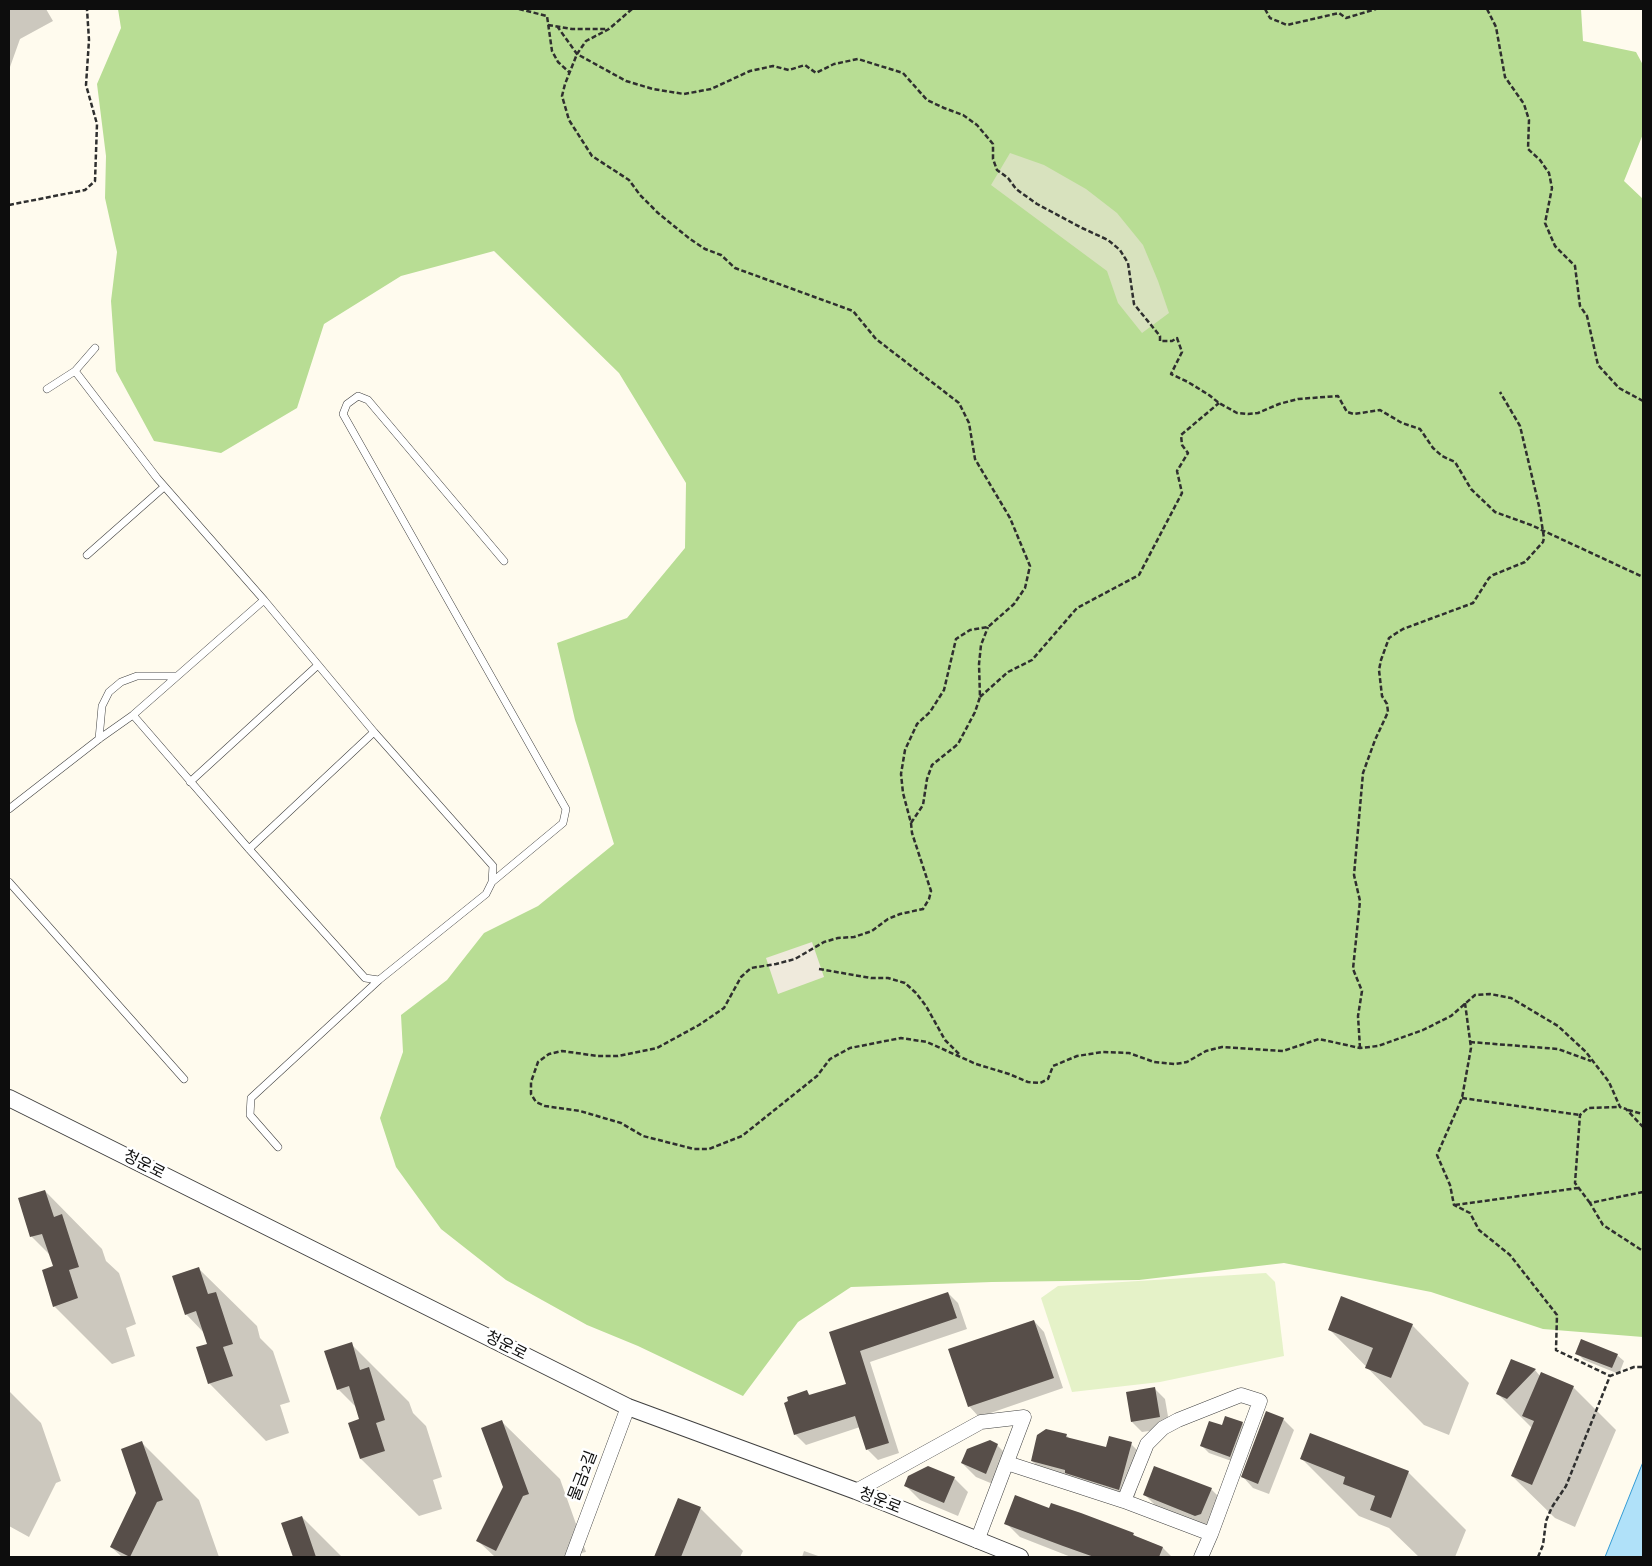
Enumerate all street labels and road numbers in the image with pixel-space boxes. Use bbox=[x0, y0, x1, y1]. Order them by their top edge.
street label: 청운로 bbox=[120, 1146, 168, 1184]
street label: 청운로 bbox=[482, 1327, 530, 1365]
street label: 물금2길 bbox=[565, 1448, 601, 1504]
street label: 청운로 bbox=[856, 1484, 904, 1518]

